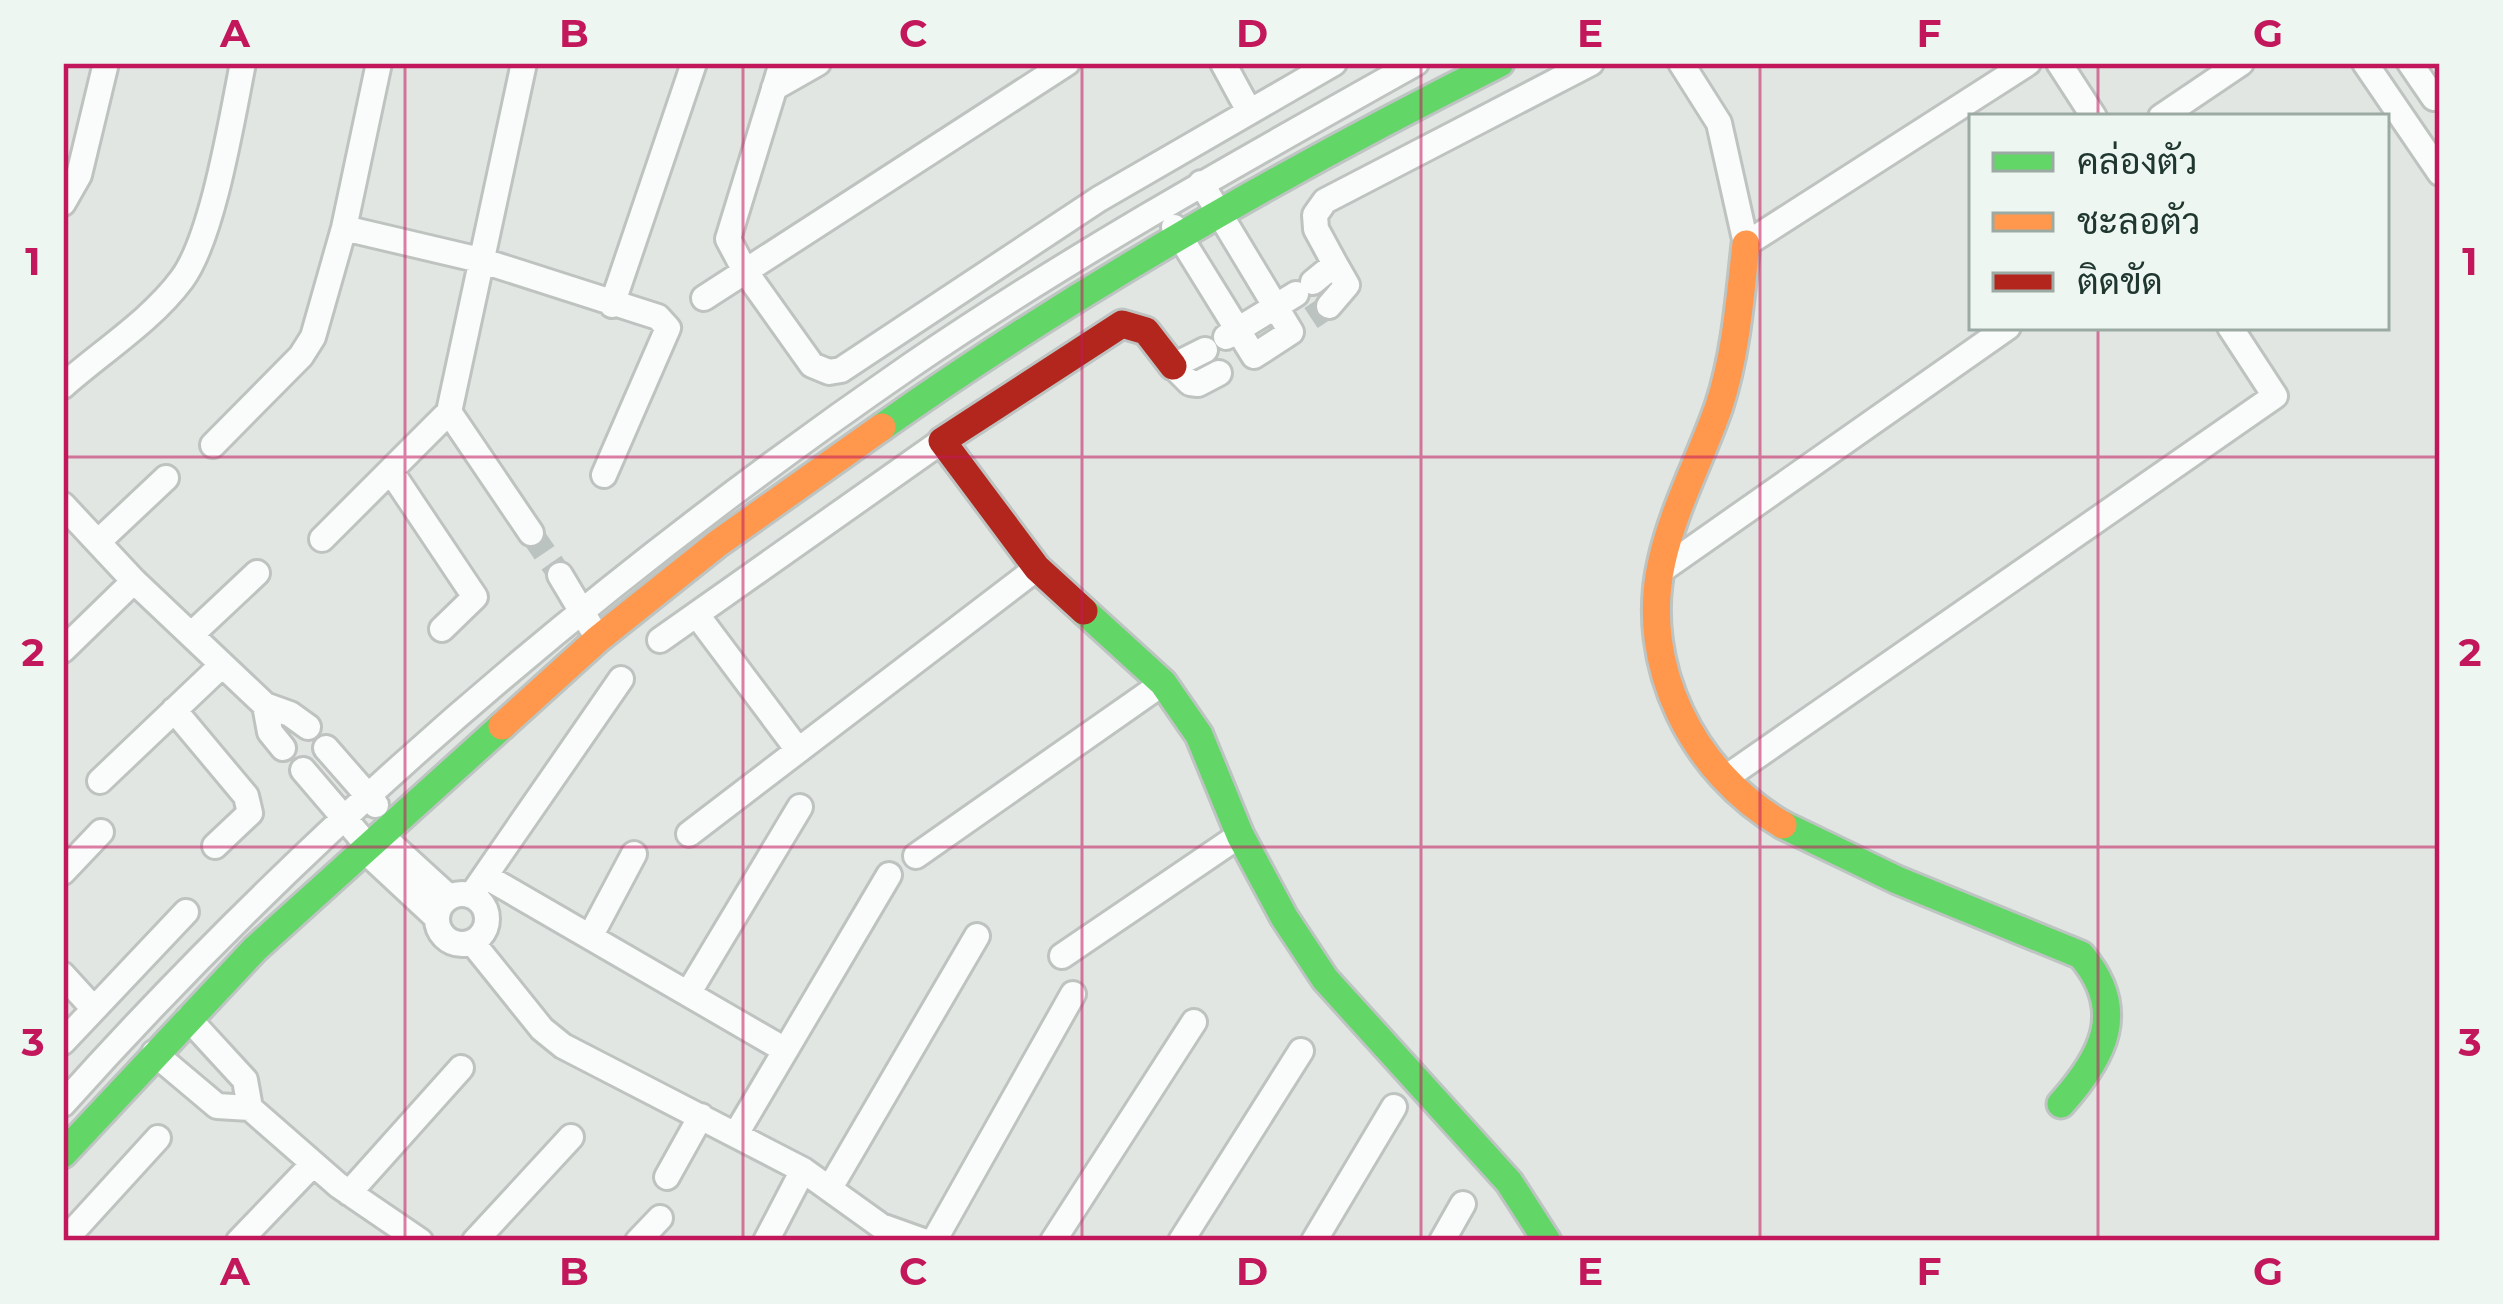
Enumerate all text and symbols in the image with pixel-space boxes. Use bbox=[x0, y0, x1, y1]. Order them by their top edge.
text: A bbox=[219, 9, 251, 57]
text: B bbox=[559, 9, 589, 57]
text: C bbox=[899, 9, 927, 57]
text: D bbox=[1236, 9, 1268, 57]
text: E bbox=[1577, 9, 1603, 57]
text: F bbox=[1917, 9, 1941, 57]
text: G bbox=[2253, 9, 2283, 57]
legend bbox=[1969, 114, 2389, 330]
text: คล่องตัว bbox=[2077, 139, 2197, 183]
text: ชะลอตัว bbox=[2077, 199, 2200, 243]
text: 1 bbox=[25, 237, 41, 285]
text: 1 bbox=[2462, 237, 2478, 285]
text: ติดขัด bbox=[2077, 259, 2163, 303]
text: 2 bbox=[21, 628, 45, 676]
text: 2 bbox=[2458, 628, 2482, 676]
text: 3 bbox=[20, 1018, 45, 1066]
text: 3 bbox=[2457, 1018, 2482, 1066]
text: A bbox=[219, 1247, 251, 1295]
text: B bbox=[559, 1247, 589, 1295]
text: C bbox=[899, 1247, 927, 1295]
text: D bbox=[1236, 1247, 1268, 1295]
text: E bbox=[1577, 1247, 1603, 1295]
text: F bbox=[1917, 1247, 1941, 1295]
text: G bbox=[2253, 1247, 2283, 1295]

